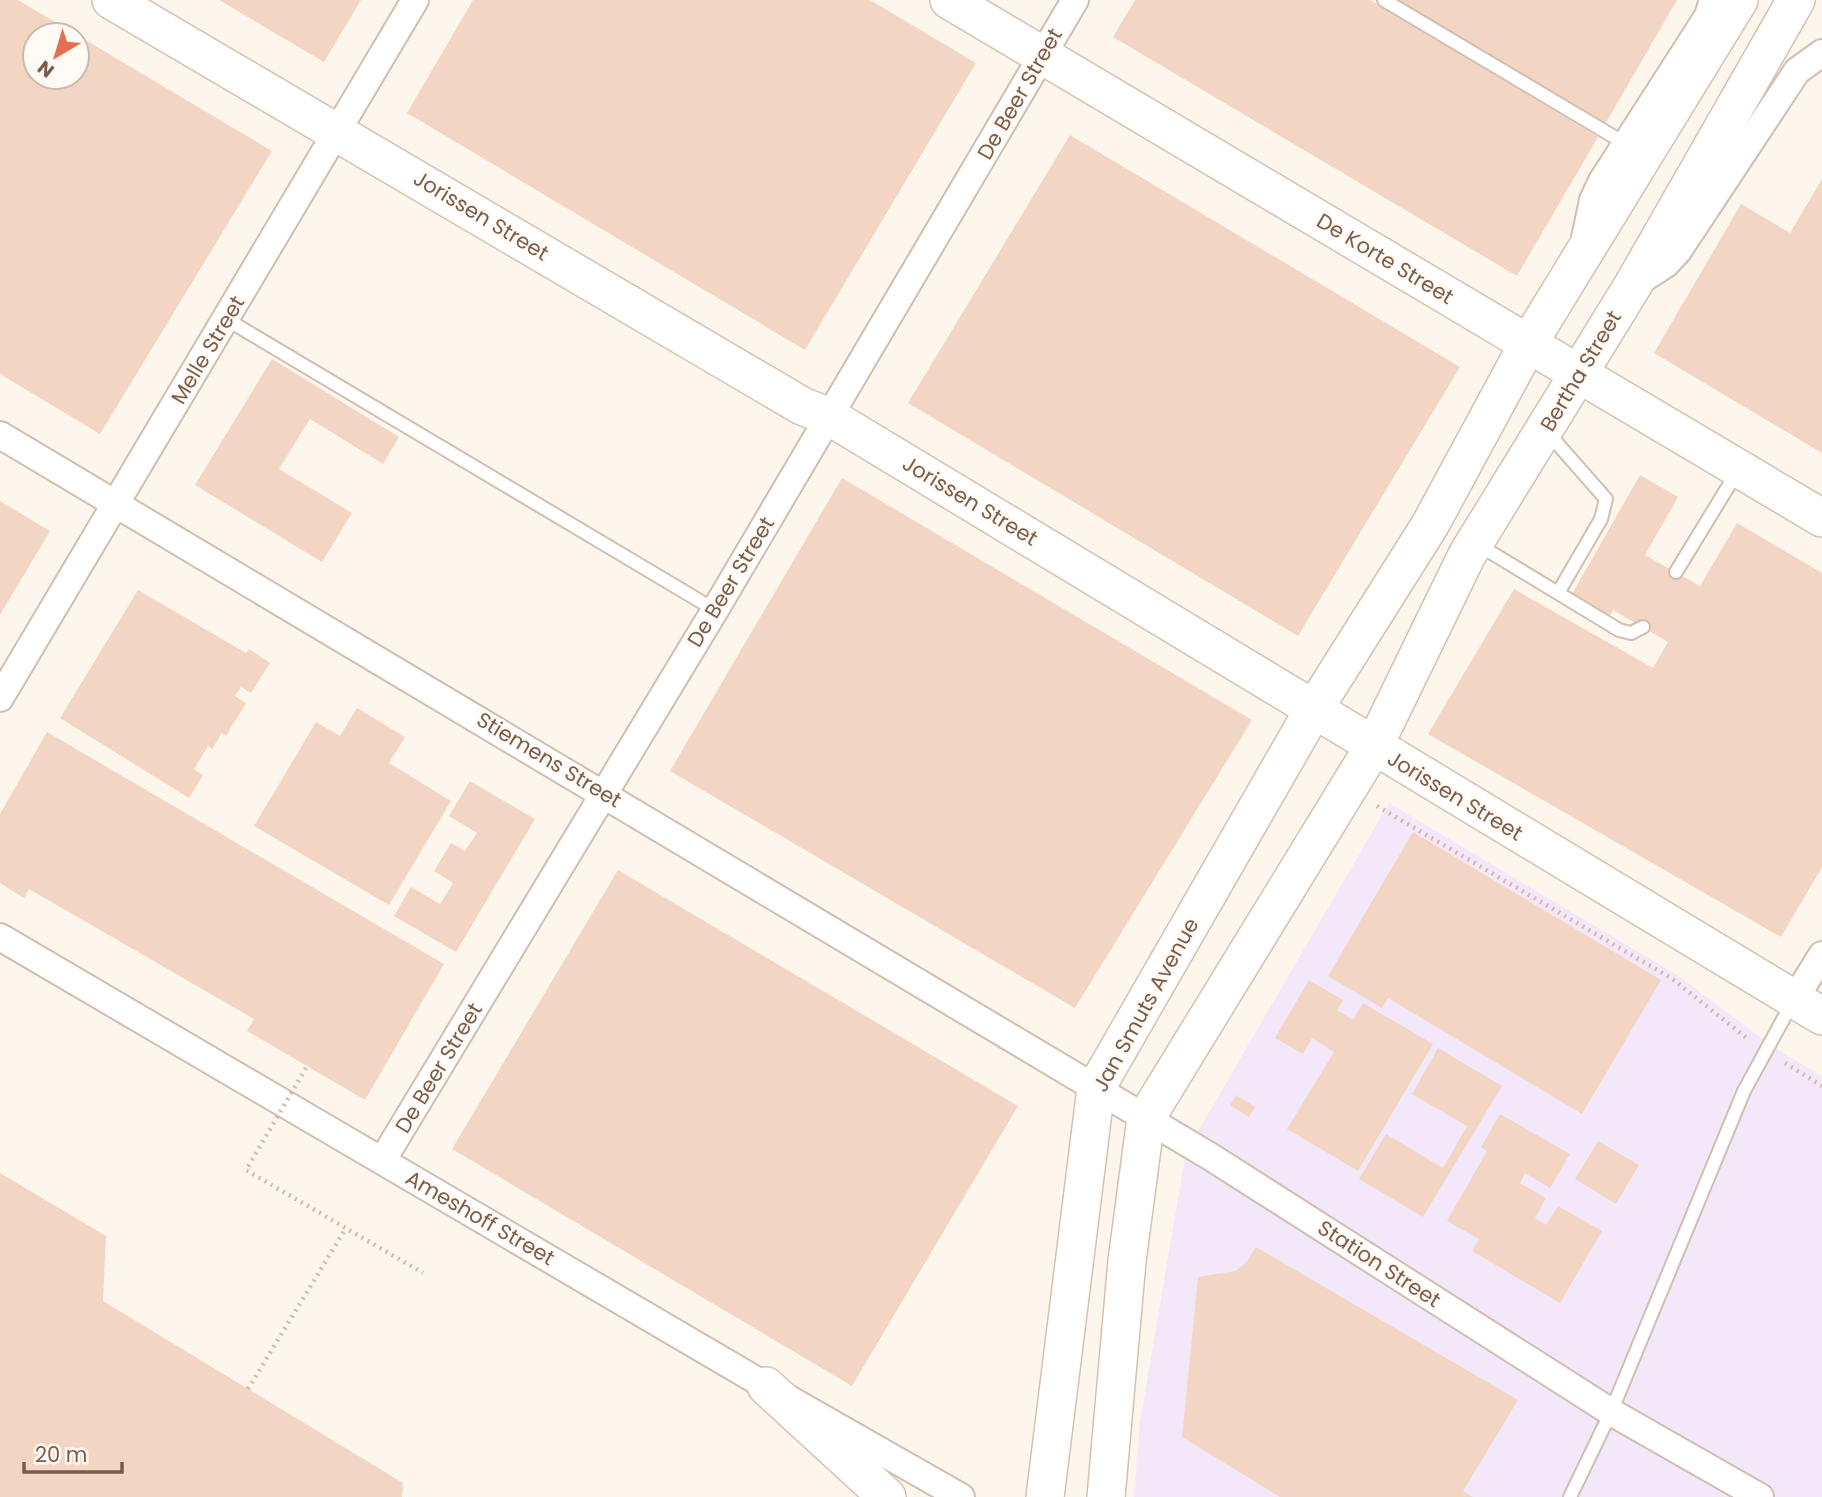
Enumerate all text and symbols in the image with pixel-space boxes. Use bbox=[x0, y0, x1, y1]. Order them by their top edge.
north arrow bbox=[21, 21, 91, 91]
street label: De Beer Street bbox=[970, 23, 1069, 165]
text: N bbox=[32, 54, 60, 84]
street label: Jorissen Street bbox=[408, 164, 554, 267]
street label: De Korte Street bbox=[1311, 206, 1459, 311]
street label: Melle Street bbox=[164, 290, 251, 409]
street label: Bertha Street bbox=[1533, 305, 1628, 437]
street label: Jorissen Street bbox=[897, 449, 1043, 552]
street label: De Beer Street bbox=[680, 511, 781, 652]
street label: Stiemens Street bbox=[471, 705, 627, 814]
street label: Jorissen Street bbox=[1382, 744, 1528, 847]
street label: Jan Smuts Avenue bbox=[1086, 913, 1205, 1097]
street label: De Beer Street bbox=[388, 997, 489, 1138]
street label: Ameshoff Street bbox=[400, 1163, 560, 1272]
street label: Station Street bbox=[1312, 1213, 1446, 1314]
scale bar bbox=[24, 1430, 122, 1474]
text: 20 m bbox=[35, 1440, 88, 1469]

